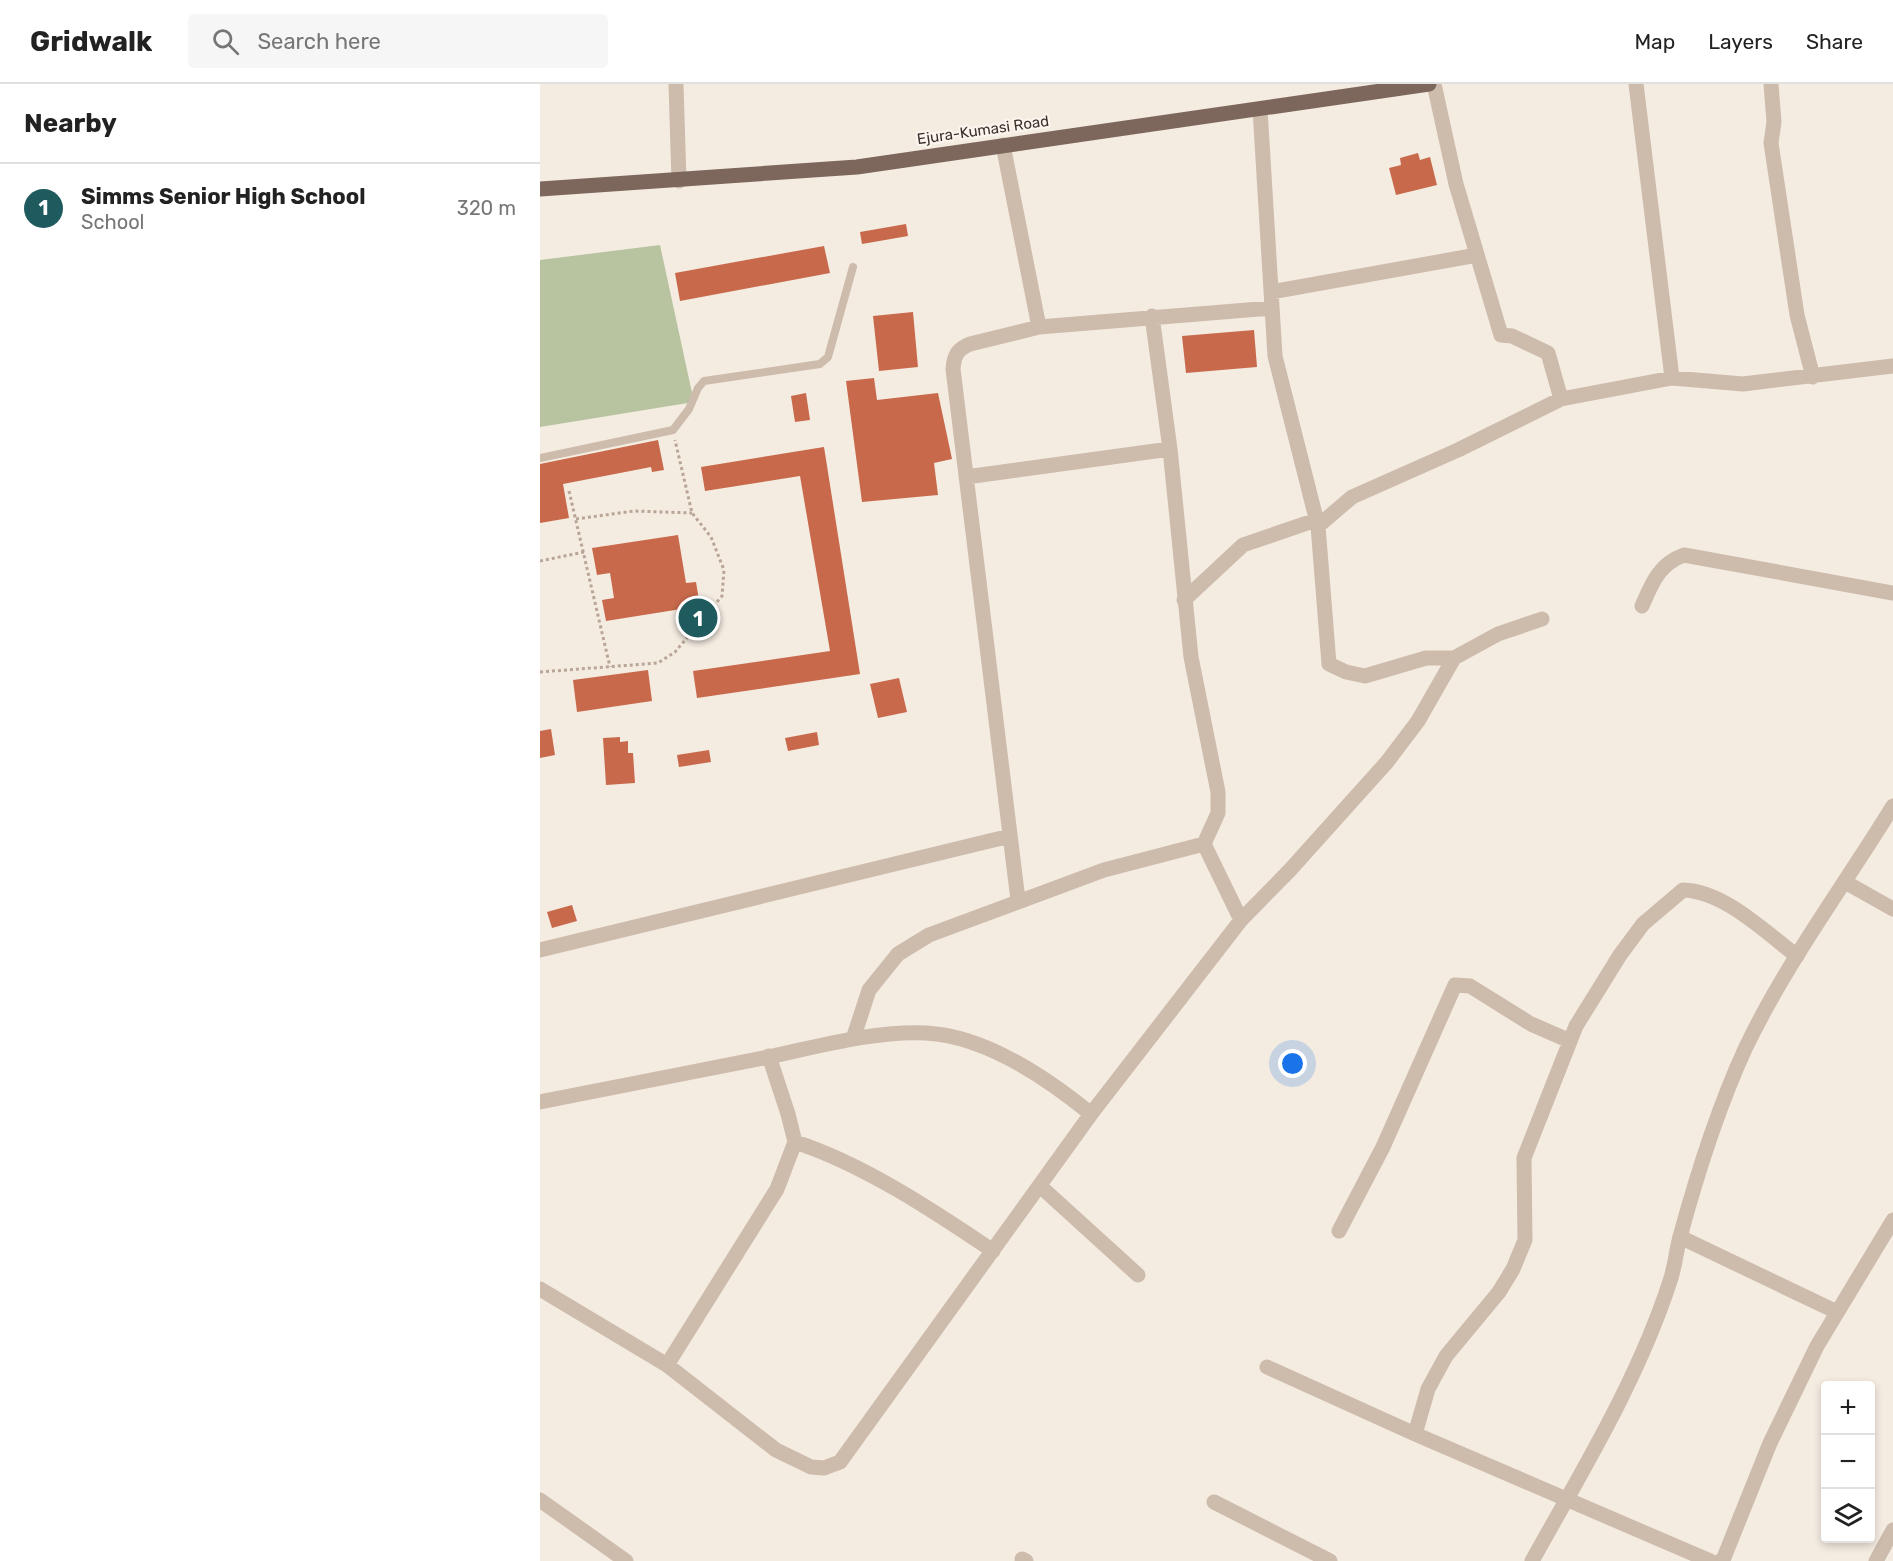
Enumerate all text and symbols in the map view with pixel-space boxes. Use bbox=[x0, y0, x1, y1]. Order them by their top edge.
search box bbox=[188, 14, 608, 68]
text: Gridwalk bbox=[30, 25, 152, 58]
icon: search bbox=[209, 25, 242, 58]
text: Search here bbox=[257, 28, 381, 55]
text: Map bbox=[1634, 29, 1675, 54]
text: Layers bbox=[1708, 29, 1773, 54]
text: Share bbox=[1806, 29, 1863, 54]
text: Nearby bbox=[24, 108, 117, 139]
street label: Ejura-Kumasi Road bbox=[916, 112, 1050, 148]
text: Simms Senior High School bbox=[81, 183, 365, 210]
text: 1 bbox=[39, 196, 48, 220]
text: 320 m bbox=[457, 196, 516, 220]
text: School bbox=[81, 210, 144, 234]
pin: 1 bbox=[678, 596, 718, 640]
your location bbox=[1278, 1049, 1307, 1078]
map controls bbox=[1821, 1381, 1875, 1543]
button: + bbox=[1821, 1381, 1875, 1435]
button: − bbox=[1821, 1435, 1875, 1489]
button: layers bbox=[1821, 1489, 1875, 1543]

